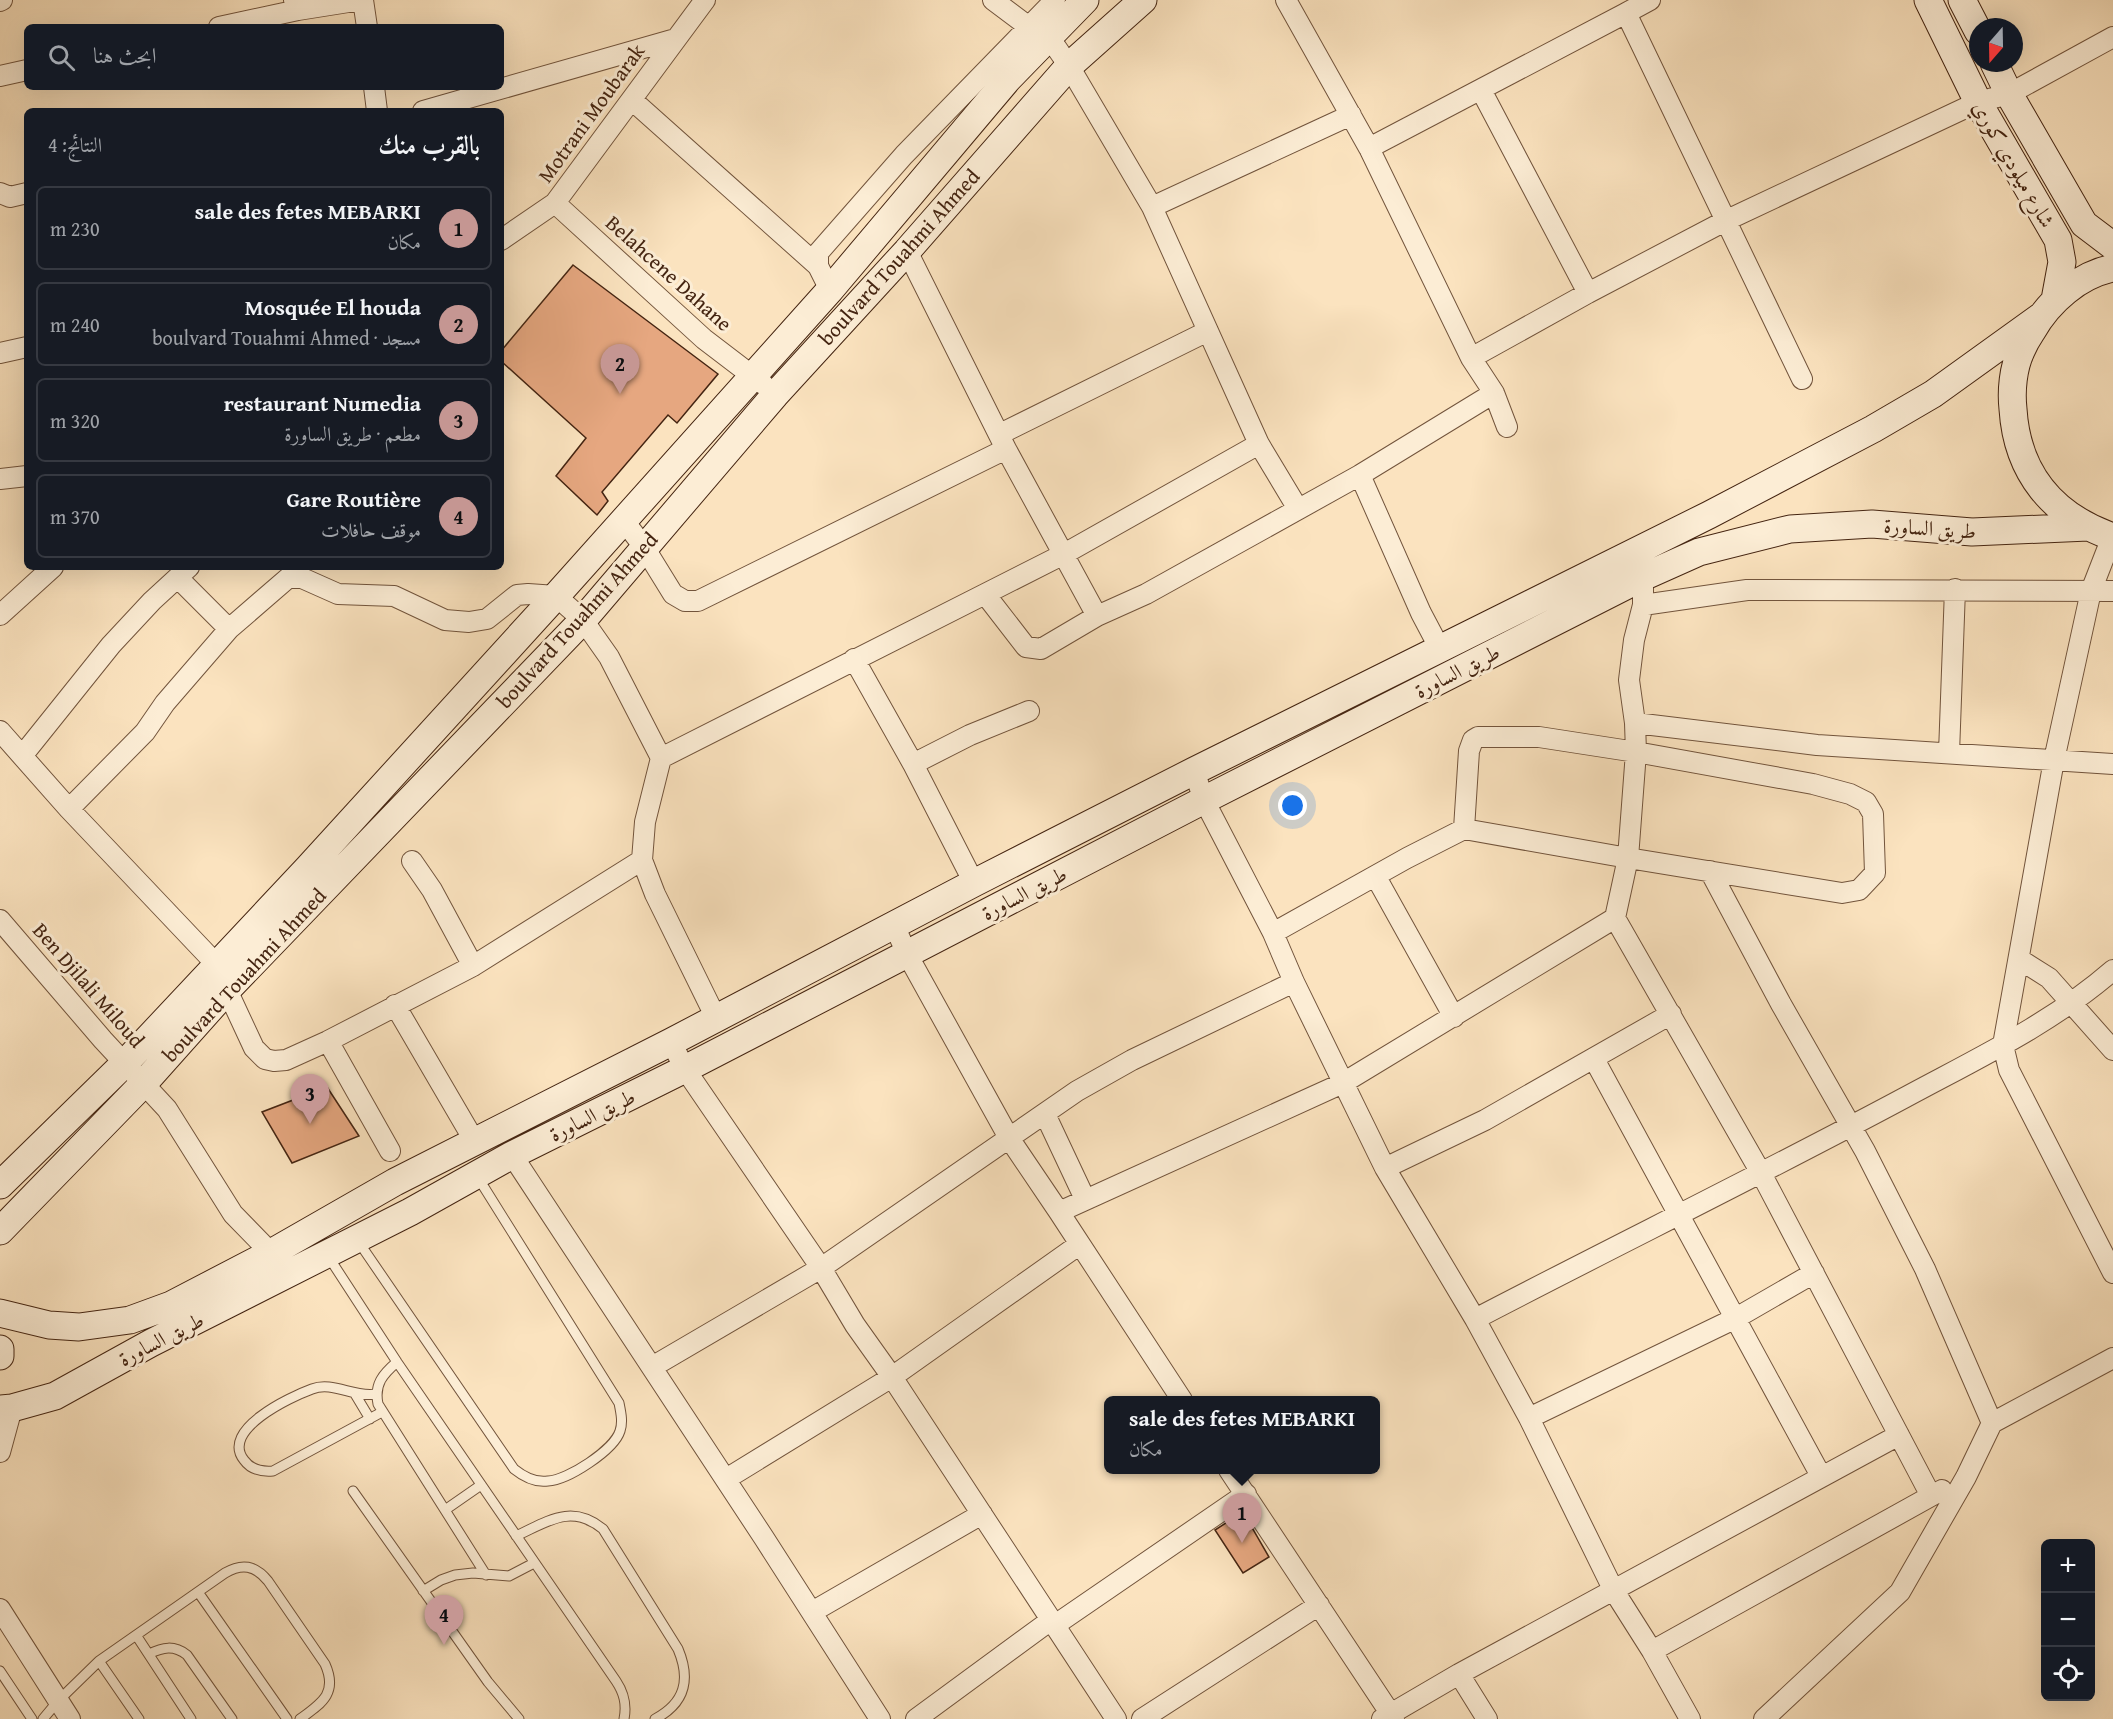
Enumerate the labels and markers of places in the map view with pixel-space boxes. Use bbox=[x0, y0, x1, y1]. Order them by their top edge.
pin: 2 bbox=[600, 344, 640, 394]
pin: 3 bbox=[290, 1074, 330, 1124]
pin: 1 bbox=[1222, 1494, 1262, 1543]
pin: 4 bbox=[424, 1596, 464, 1645]

